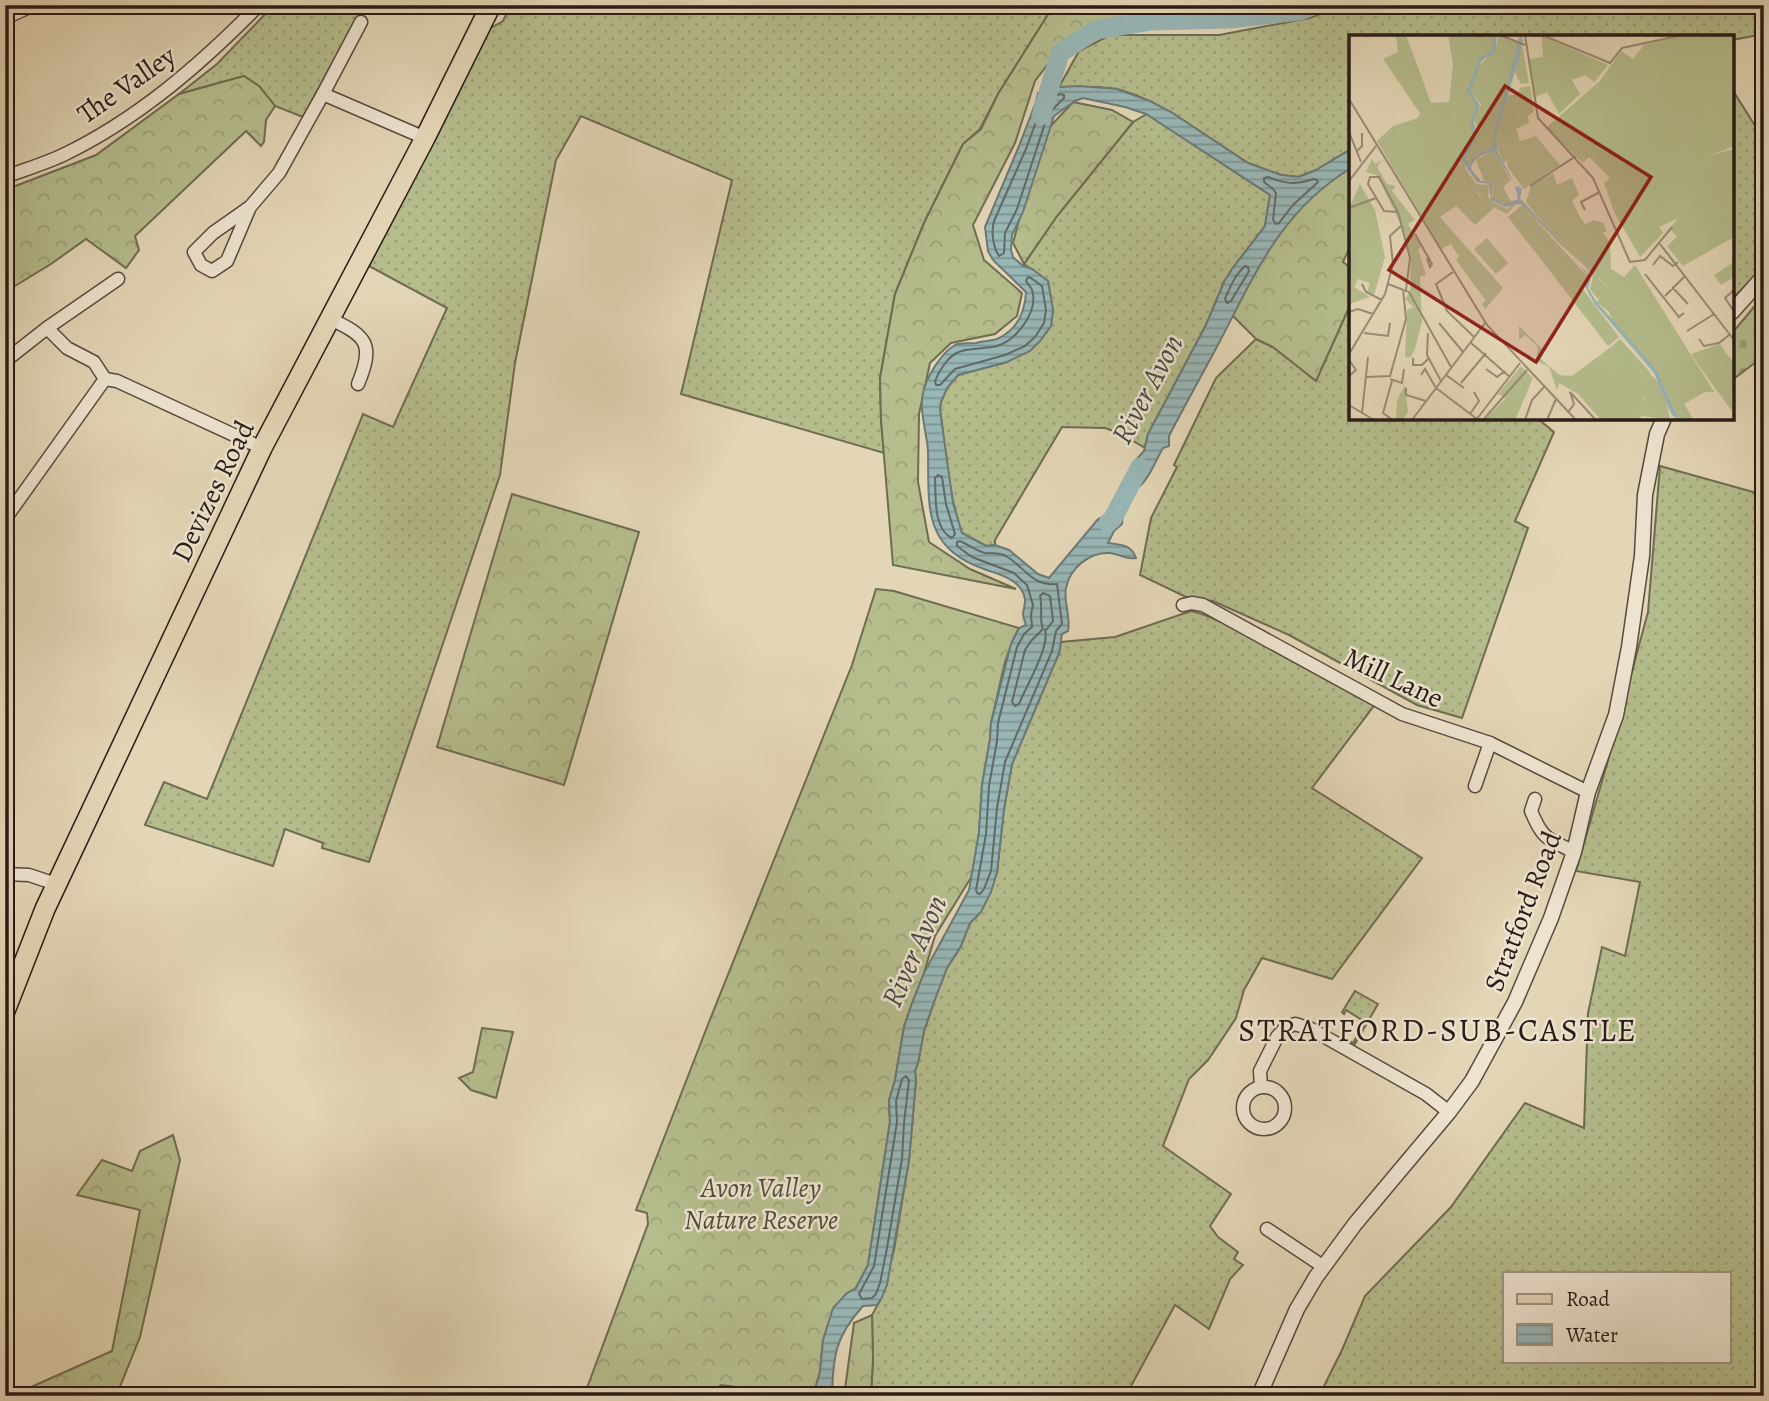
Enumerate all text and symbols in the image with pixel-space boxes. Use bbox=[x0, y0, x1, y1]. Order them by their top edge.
inset map bbox=[1349, 35, 1734, 420]
street label: The Valley bbox=[70, 37, 184, 133]
water label: River Avon bbox=[1101, 327, 1193, 451]
street label: Devizes Road bbox=[162, 413, 264, 569]
street label: Mill Lane bbox=[1338, 638, 1449, 717]
street label: Stratford Road bbox=[1475, 825, 1571, 997]
water label: River Avon bbox=[872, 889, 956, 1013]
district label: STRATFORD-SUB-CASTLE bbox=[1238, 1008, 1638, 1052]
park label: Avon Valley Nature Reserve bbox=[684, 1169, 838, 1239]
legend bbox=[1503, 1272, 1730, 1362]
text: Road bbox=[1566, 1285, 1610, 1313]
text: Water bbox=[1565, 1321, 1618, 1349]

